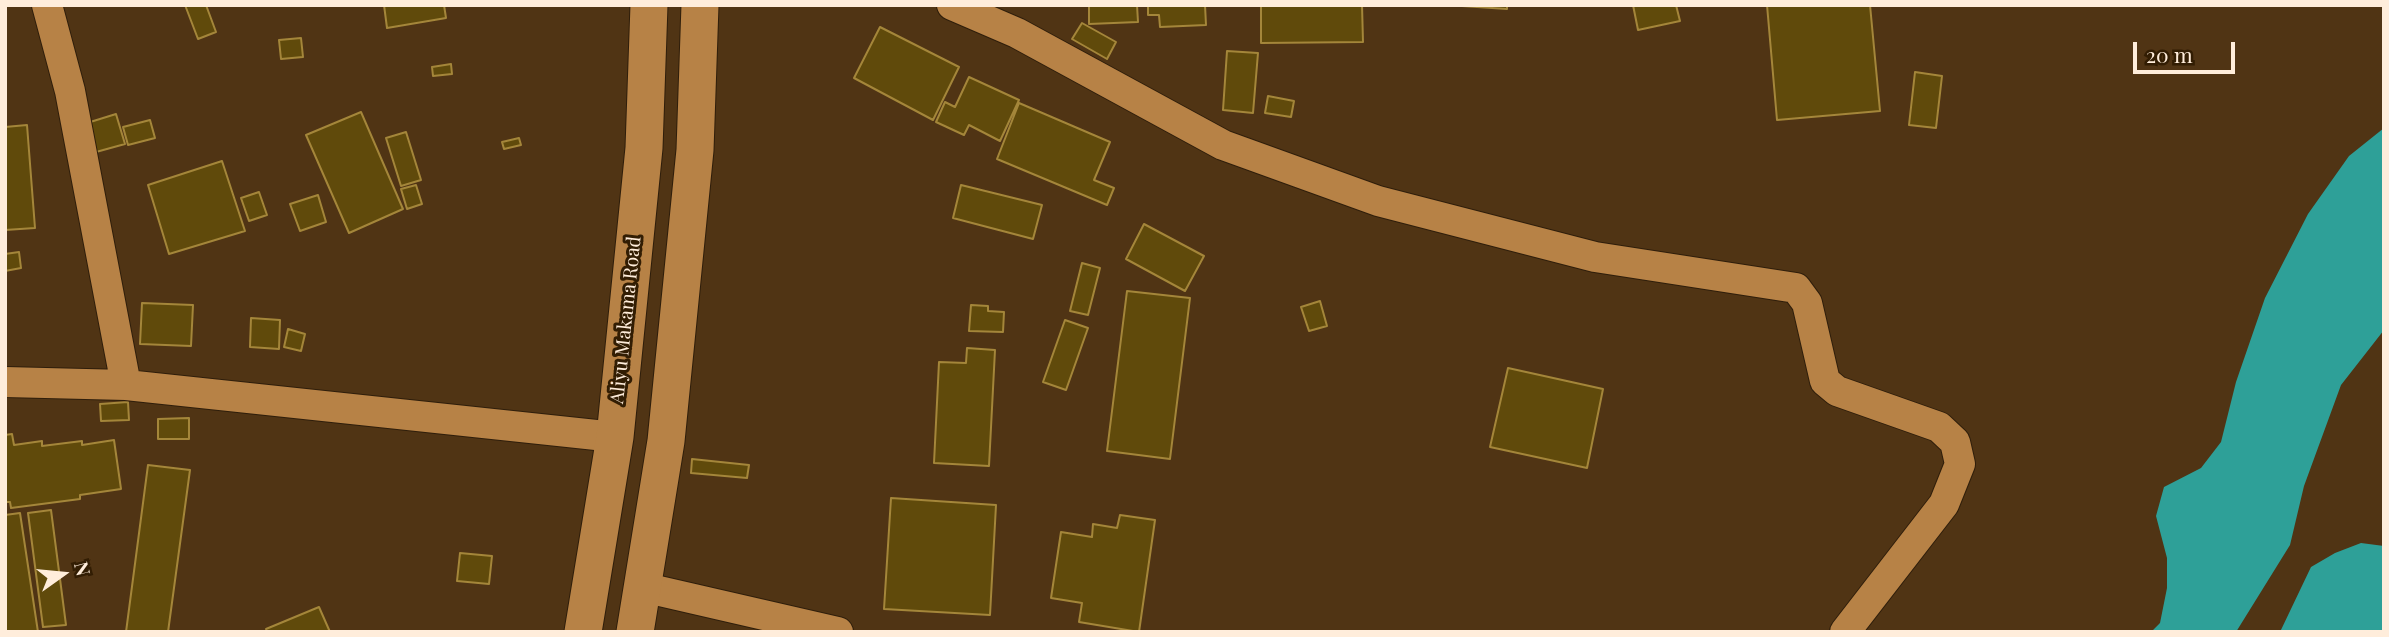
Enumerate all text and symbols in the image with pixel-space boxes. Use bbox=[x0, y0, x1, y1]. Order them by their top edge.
scale bar bbox=[2137, 28, 2238, 72]
text: 20 m bbox=[2146, 40, 2193, 68]
street label: Aliyu Makama Road bbox=[606, 235, 646, 405]
north arrow bbox=[28, 539, 98, 609]
text: N bbox=[69, 559, 98, 579]

